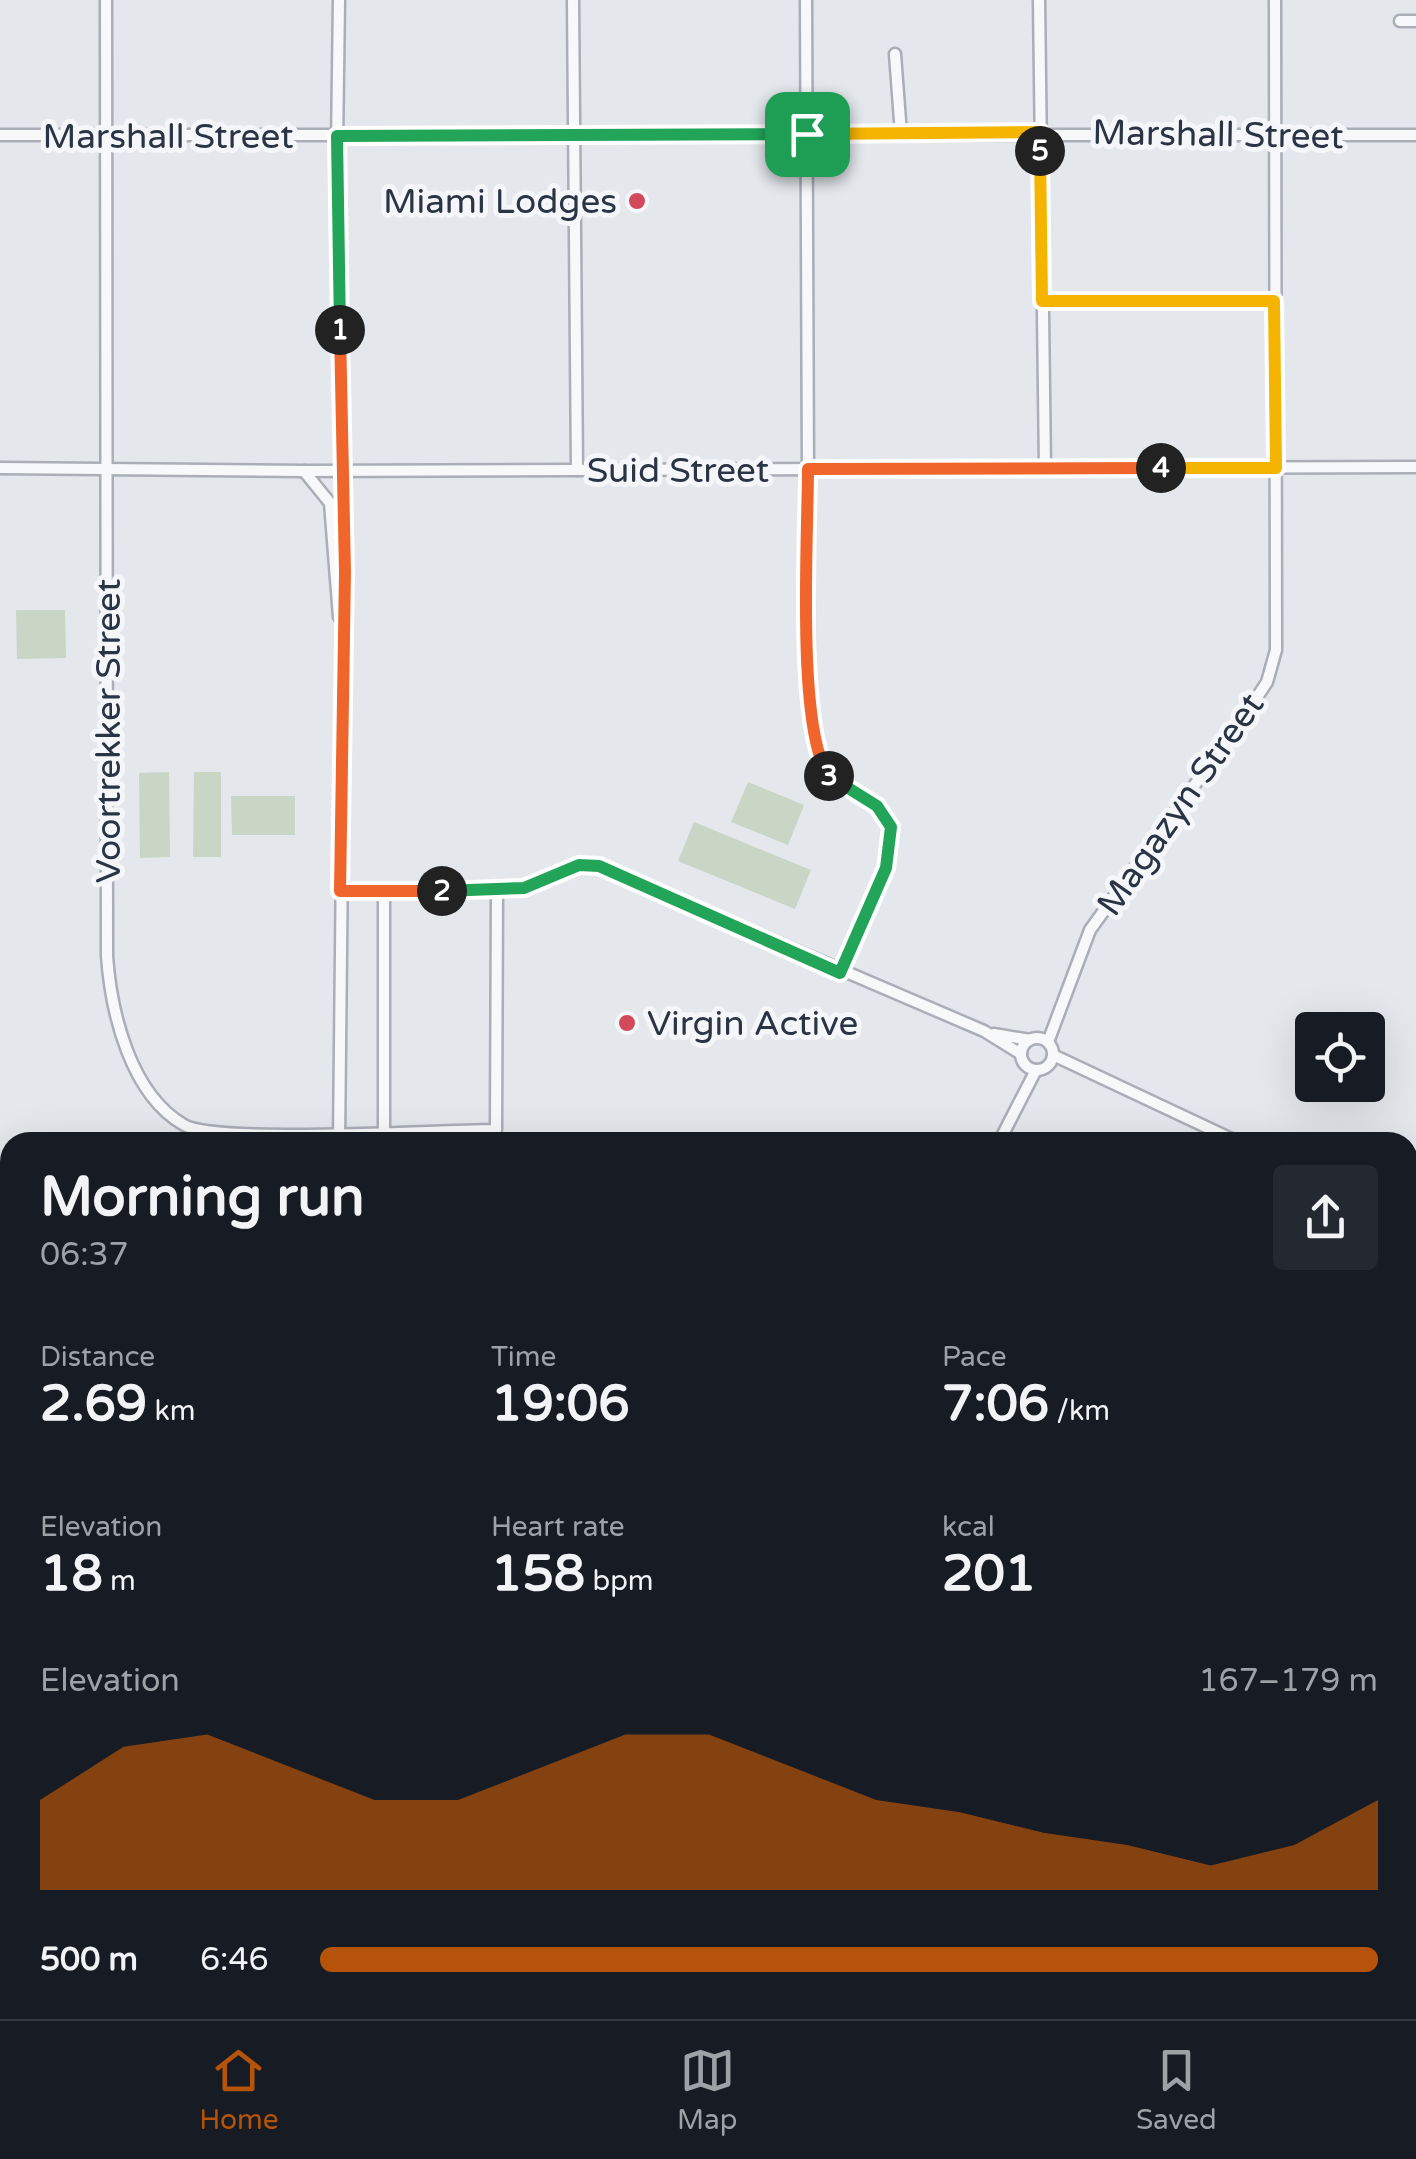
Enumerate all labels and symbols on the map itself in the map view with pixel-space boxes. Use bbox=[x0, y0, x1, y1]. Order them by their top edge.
pin bbox=[765, 92, 850, 177]
street label: Marshall Street bbox=[1092, 112, 1344, 158]
street label: Marshall Street bbox=[42, 116, 294, 158]
pin: 5 bbox=[1015, 126, 1065, 176]
place label: Miami Lodges bbox=[383, 181, 617, 223]
marker: Miami Lodges bbox=[626, 190, 648, 212]
pin: 1 bbox=[315, 305, 365, 355]
pin: 4 bbox=[1136, 443, 1186, 493]
street label: Suid Street bbox=[587, 450, 769, 492]
street label: Voortrekker Street bbox=[88, 579, 130, 883]
street label: Magazyn Street bbox=[1089, 685, 1273, 924]
pin: 3 bbox=[804, 751, 854, 801]
pin: 2 bbox=[417, 866, 467, 916]
place label: Virgin Active bbox=[647, 1003, 858, 1045]
marker: Virgin Active bbox=[616, 1012, 638, 1034]

